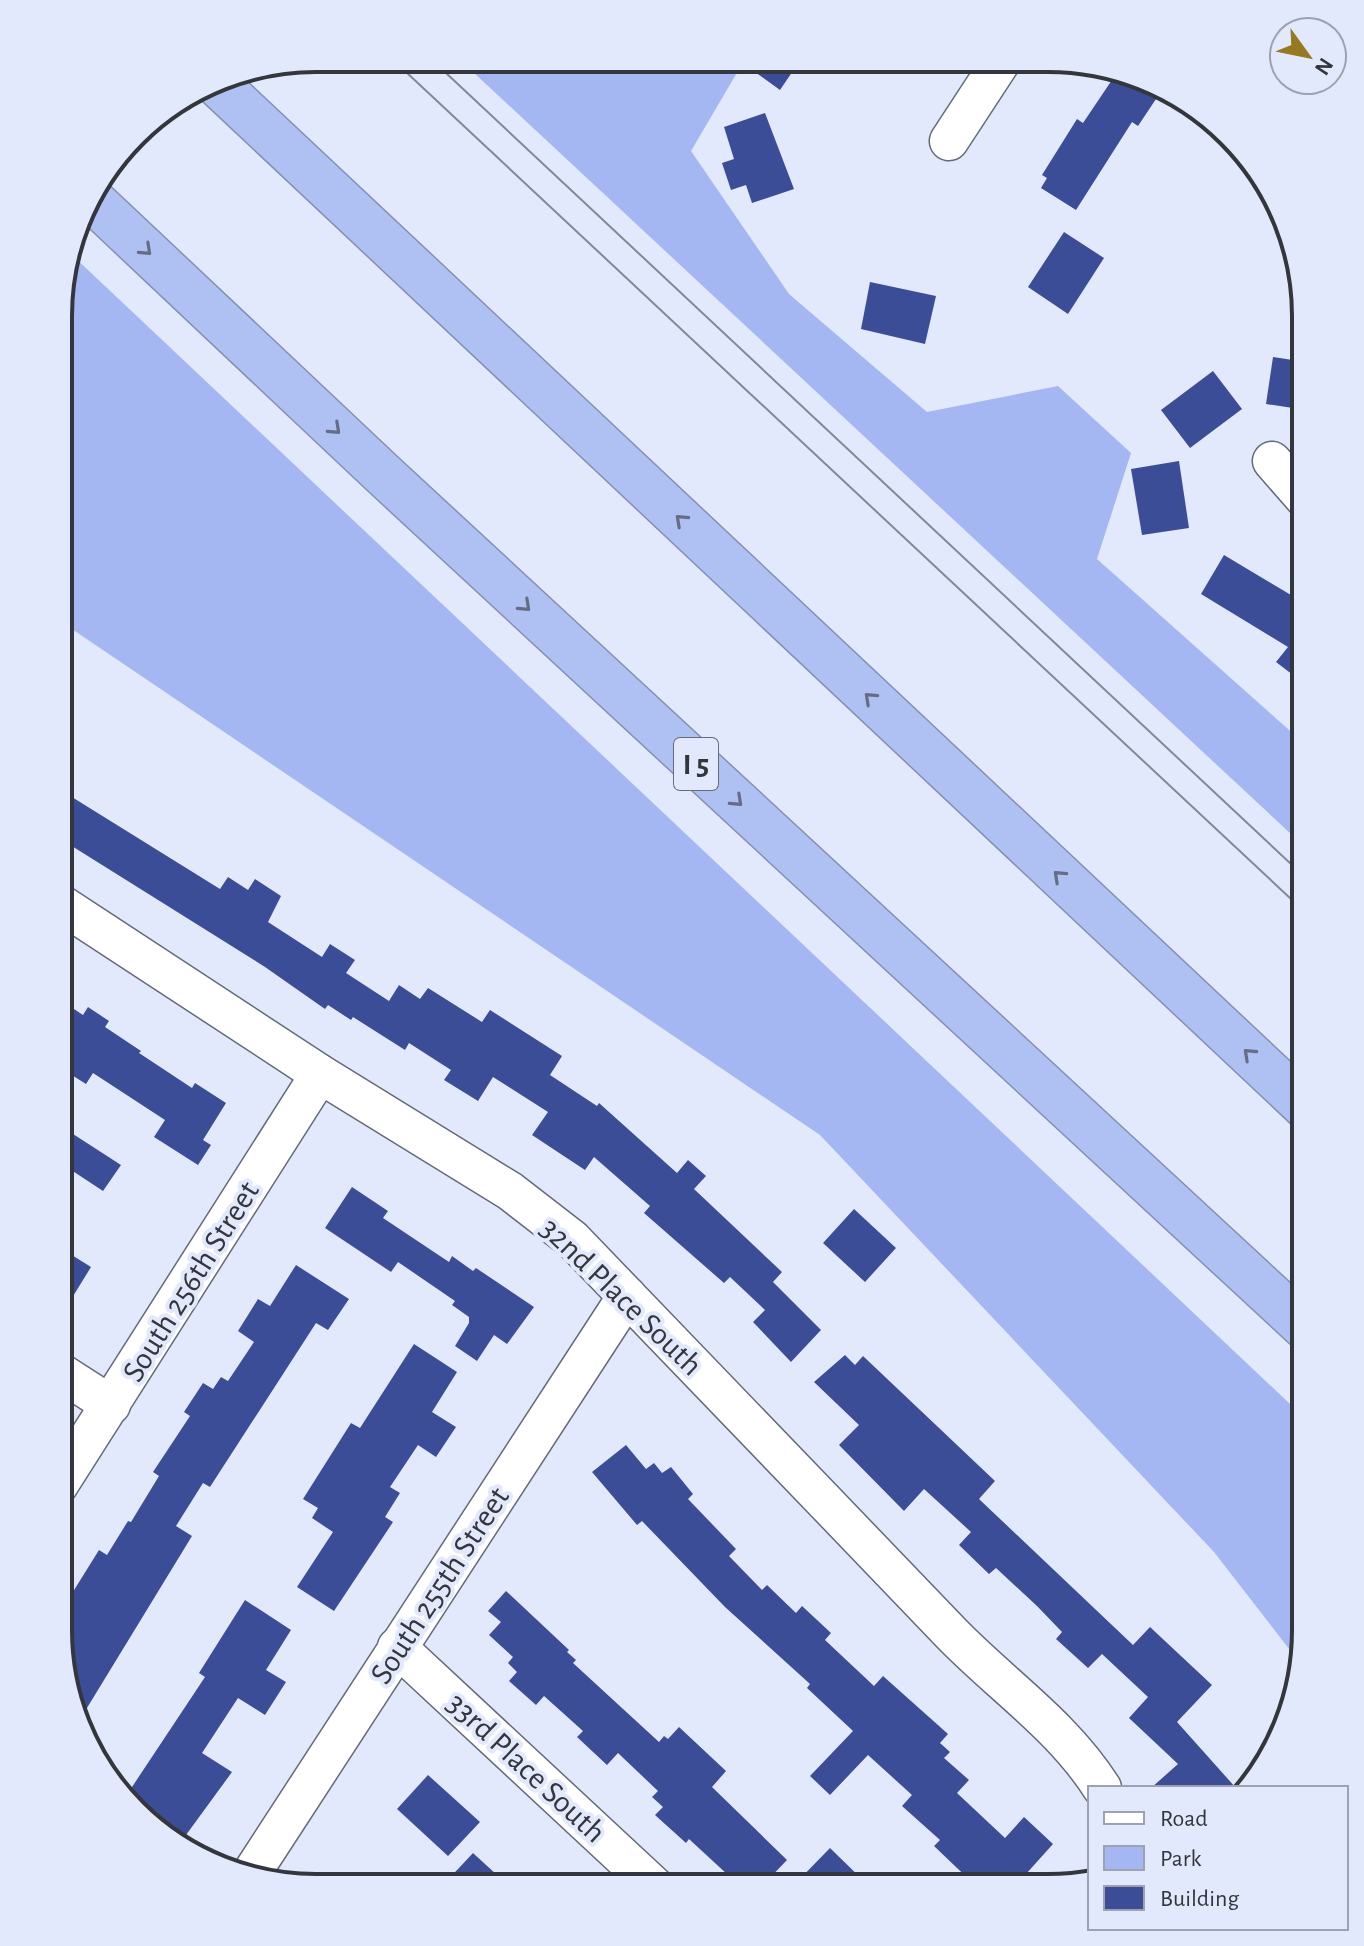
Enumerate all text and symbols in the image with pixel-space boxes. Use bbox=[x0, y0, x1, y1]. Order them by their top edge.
north arrow bbox=[1268, 16, 1348, 96]
text: N bbox=[1311, 54, 1337, 79]
one-way arrow bbox=[137, 241, 151, 256]
one-way arrow bbox=[326, 419, 340, 434]
one-way arrow bbox=[675, 515, 690, 529]
one-way arrow bbox=[516, 596, 531, 610]
one-way arrow bbox=[865, 692, 879, 707]
road number: I 5 bbox=[674, 738, 718, 790]
one-way arrow bbox=[727, 792, 742, 806]
one-way arrow bbox=[1054, 871, 1069, 885]
one-way arrow bbox=[1244, 1049, 1258, 1063]
street label: South 256th Street bbox=[117, 1176, 265, 1387]
street label: 32nd Place South bbox=[534, 1212, 708, 1382]
street label: South 255th Street bbox=[364, 1481, 515, 1690]
street label: 33rd Place South bbox=[441, 1687, 612, 1849]
legend bbox=[1088, 1786, 1348, 1930]
text: Road bbox=[1160, 1807, 1208, 1831]
text: Park bbox=[1160, 1847, 1201, 1871]
text: Building bbox=[1160, 1887, 1239, 1911]

